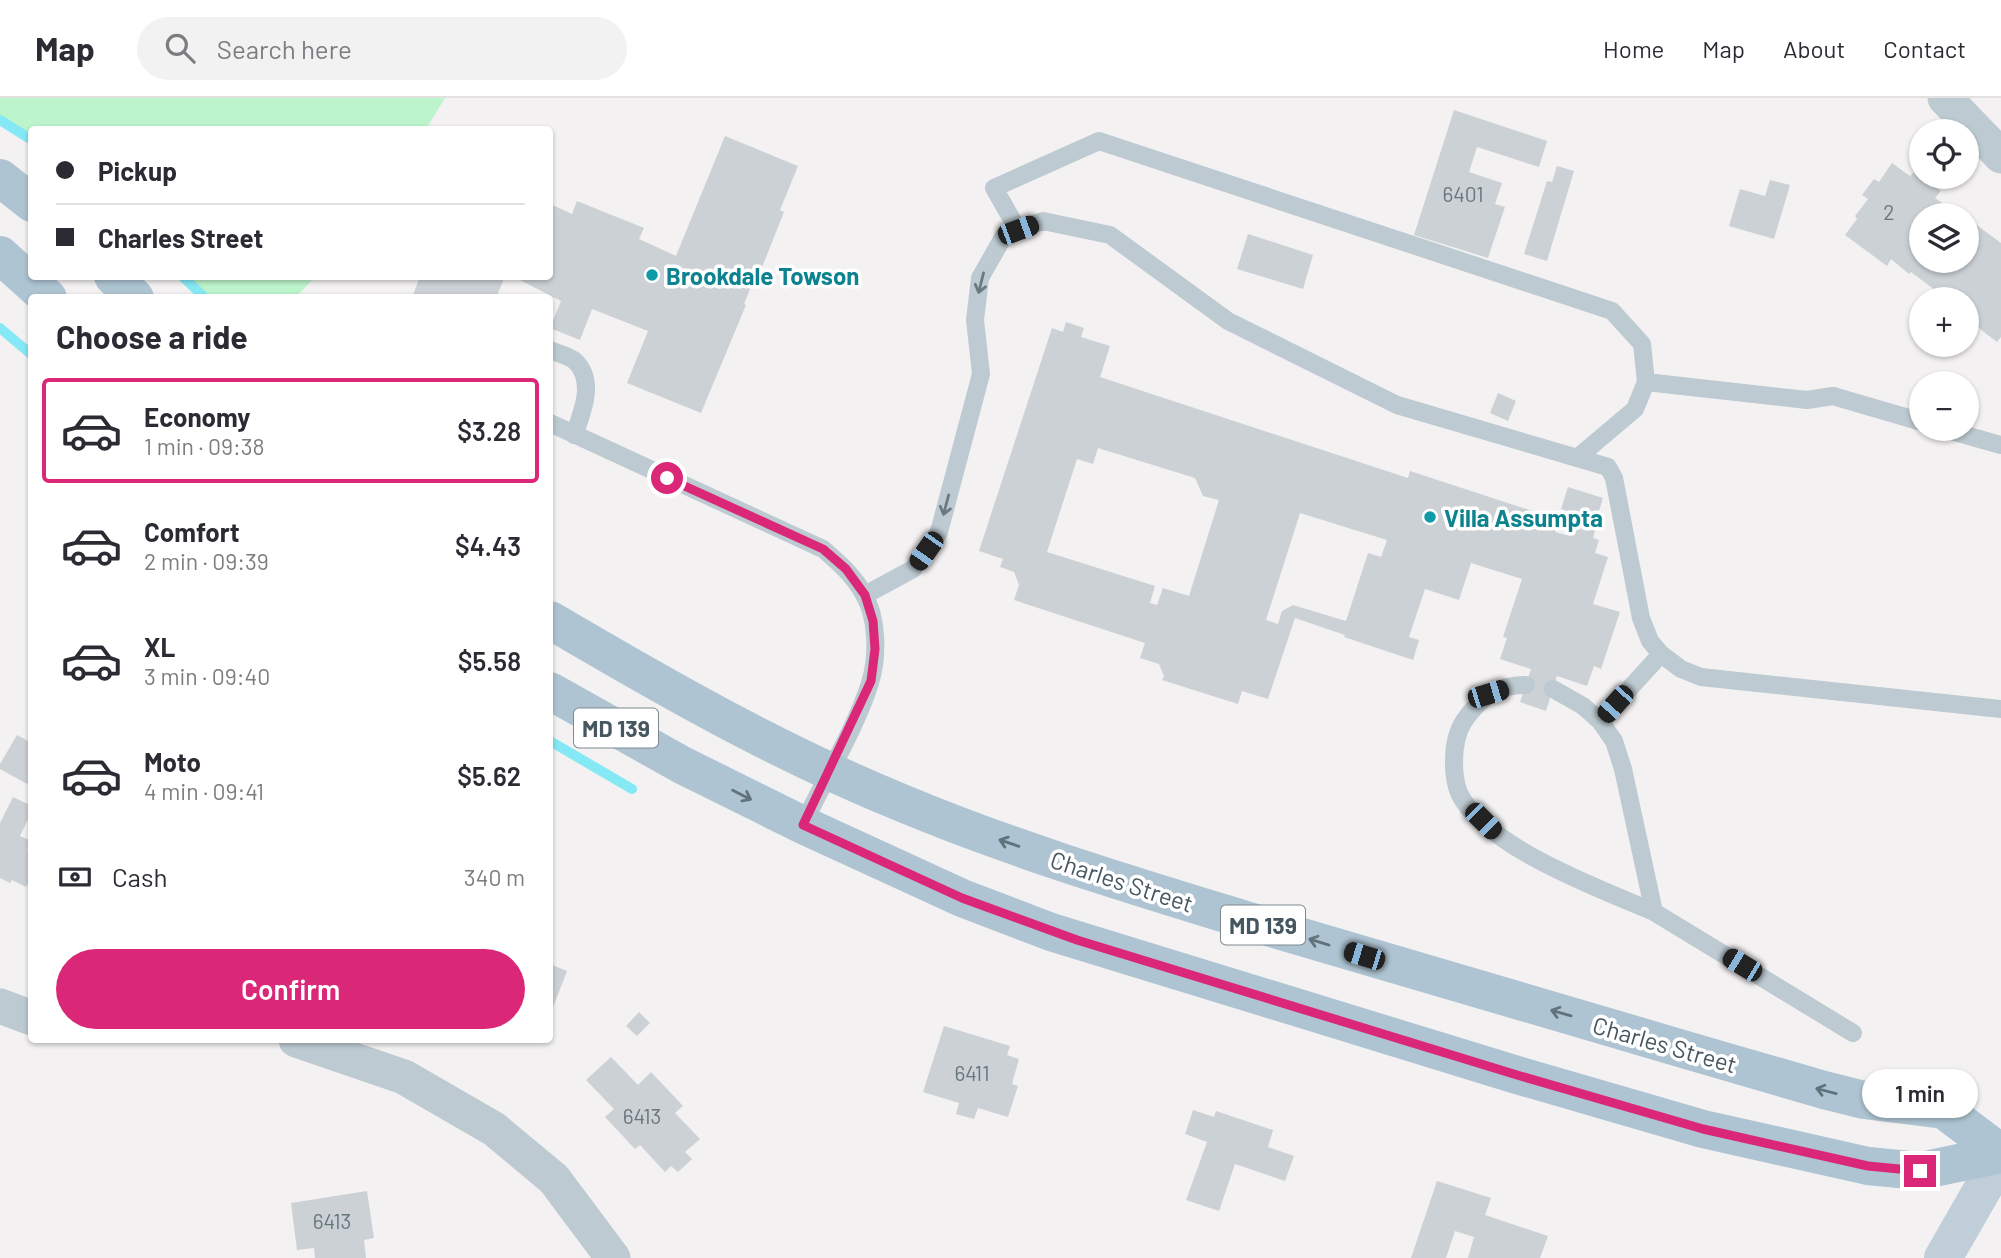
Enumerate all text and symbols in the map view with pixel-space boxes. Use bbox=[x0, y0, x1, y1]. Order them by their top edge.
search box bbox=[137, 17, 627, 80]
text: Map bbox=[35, 28, 95, 68]
icon: search bbox=[161, 29, 199, 67]
text: Search here bbox=[217, 33, 352, 64]
text: Home bbox=[1603, 34, 1664, 63]
text: Map bbox=[1702, 34, 1745, 63]
text: About bbox=[1783, 34, 1845, 63]
text: Contact bbox=[1883, 34, 1966, 63]
map controls bbox=[1909, 119, 1979, 441]
button: locate bbox=[1909, 119, 1979, 189]
text: Pickup bbox=[98, 155, 177, 186]
house number: 6401 bbox=[1442, 181, 1484, 206]
house number: 2 bbox=[1883, 199, 1895, 224]
button: layers bbox=[1909, 203, 1979, 273]
car bbox=[995, 213, 1042, 247]
text: Charles Street bbox=[98, 222, 263, 253]
place label: Brookdale Towson bbox=[666, 261, 859, 290]
marker: Brookdale Towson bbox=[644, 267, 660, 283]
one-way arrow bbox=[974, 271, 987, 293]
button: + bbox=[1909, 287, 1979, 357]
text: Choose a ride bbox=[56, 317, 248, 355]
button: − bbox=[1909, 371, 1979, 441]
icon: car bbox=[60, 399, 123, 462]
text: Economy bbox=[144, 401, 250, 432]
text: $3.28 bbox=[457, 415, 521, 446]
text: 1 min · 09:38 bbox=[144, 432, 265, 460]
route start bbox=[651, 462, 683, 494]
one-way arrow bbox=[939, 494, 952, 516]
place label: Villa Assumpta bbox=[1444, 503, 1603, 532]
marker: Villa Assumpta bbox=[1422, 509, 1438, 525]
icon: car bbox=[60, 514, 123, 577]
text: Comfort bbox=[144, 516, 240, 547]
car bbox=[906, 528, 947, 574]
text: $4.43 bbox=[455, 530, 521, 561]
text: 2 min · 09:39 bbox=[144, 547, 269, 575]
icon: car bbox=[60, 629, 123, 692]
text: XL bbox=[144, 631, 175, 662]
text: $5.58 bbox=[458, 645, 521, 676]
text: 3 min · 09:40 bbox=[144, 662, 270, 690]
car bbox=[1465, 678, 1512, 710]
car bbox=[1594, 681, 1637, 727]
road number: MD 139 bbox=[574, 708, 658, 748]
icon: car bbox=[60, 744, 123, 807]
text: Moto bbox=[144, 746, 201, 777]
text: $5.62 bbox=[457, 760, 521, 791]
text: 4 min · 09:41 bbox=[144, 777, 264, 805]
one-way arrow bbox=[731, 788, 752, 802]
car bbox=[1461, 799, 1506, 843]
one-way arrow bbox=[998, 836, 1020, 848]
street label: Charles Street bbox=[1047, 844, 1197, 918]
icon: cash bbox=[56, 858, 94, 896]
text: Cash bbox=[112, 861, 167, 892]
text: 340 m bbox=[464, 863, 525, 891]
road number: MD 139 bbox=[1221, 905, 1305, 944]
one-way arrow bbox=[1308, 935, 1330, 948]
car bbox=[1341, 940, 1388, 972]
car bbox=[1719, 945, 1766, 985]
button: Confirm bbox=[56, 949, 525, 1029]
one-way arrow bbox=[1550, 1006, 1572, 1019]
street label: Charles Street bbox=[1590, 1010, 1740, 1078]
house number: 6411 bbox=[954, 1060, 990, 1085]
callout: 1 min bbox=[1862, 1070, 1978, 1118]
text: 1 min bbox=[1895, 1079, 1945, 1107]
one-way arrow bbox=[1815, 1084, 1838, 1097]
house number: 6413 bbox=[623, 1103, 661, 1128]
route end bbox=[1904, 1155, 1936, 1187]
house number: 6413 bbox=[313, 1208, 351, 1233]

